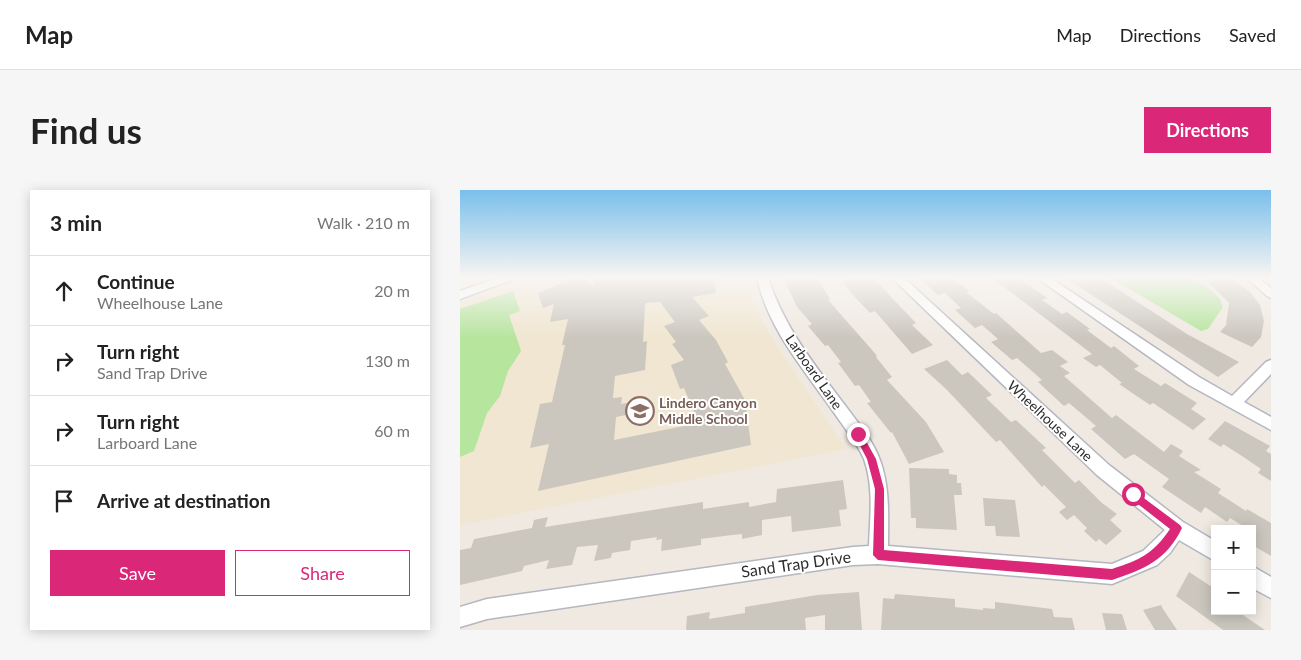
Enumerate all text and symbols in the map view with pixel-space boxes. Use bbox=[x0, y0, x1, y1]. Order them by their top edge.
text: Map bbox=[25, 20, 73, 49]
text: Map bbox=[1056, 24, 1092, 46]
text: Directions bbox=[1120, 24, 1201, 46]
text: Saved bbox=[1229, 24, 1276, 46]
button: Directions bbox=[1144, 107, 1271, 153]
text: Find us bbox=[30, 109, 142, 151]
text: 3 min bbox=[50, 210, 102, 235]
text: Walk · 210 m bbox=[317, 213, 410, 232]
text: Continue bbox=[97, 270, 175, 293]
icon: ahead bbox=[50, 277, 78, 305]
text: 20 m bbox=[374, 281, 410, 300]
text: Wheelhouse Lane bbox=[97, 293, 223, 312]
street label: Larboard Lane bbox=[782, 331, 846, 412]
text: Turn right bbox=[97, 340, 179, 363]
icon: right bbox=[50, 347, 78, 375]
text: 130 m bbox=[365, 351, 410, 370]
text: Sand Trap Drive bbox=[97, 363, 208, 382]
street label: Wheelhouse Lane bbox=[1004, 377, 1096, 464]
place label: Lindero Canyon Middle School bbox=[659, 394, 757, 427]
school or university icon: Lindero Canyon Middle School bbox=[625, 396, 655, 426]
text: Turn right bbox=[97, 410, 179, 433]
icon: right bbox=[50, 417, 78, 445]
text: 60 m bbox=[374, 421, 410, 440]
route end bbox=[847, 423, 870, 446]
text: Larboard Lane bbox=[97, 433, 197, 452]
route start bbox=[1122, 483, 1145, 506]
icon: arrive bbox=[50, 487, 78, 515]
text: Arrive at destination bbox=[97, 489, 270, 512]
map controls bbox=[1211, 525, 1256, 615]
button: + bbox=[1211, 525, 1256, 570]
street label: Sand Trap Drive bbox=[740, 546, 852, 581]
button: Save bbox=[50, 550, 225, 596]
button: Share bbox=[235, 550, 410, 596]
button: − bbox=[1211, 570, 1256, 615]

